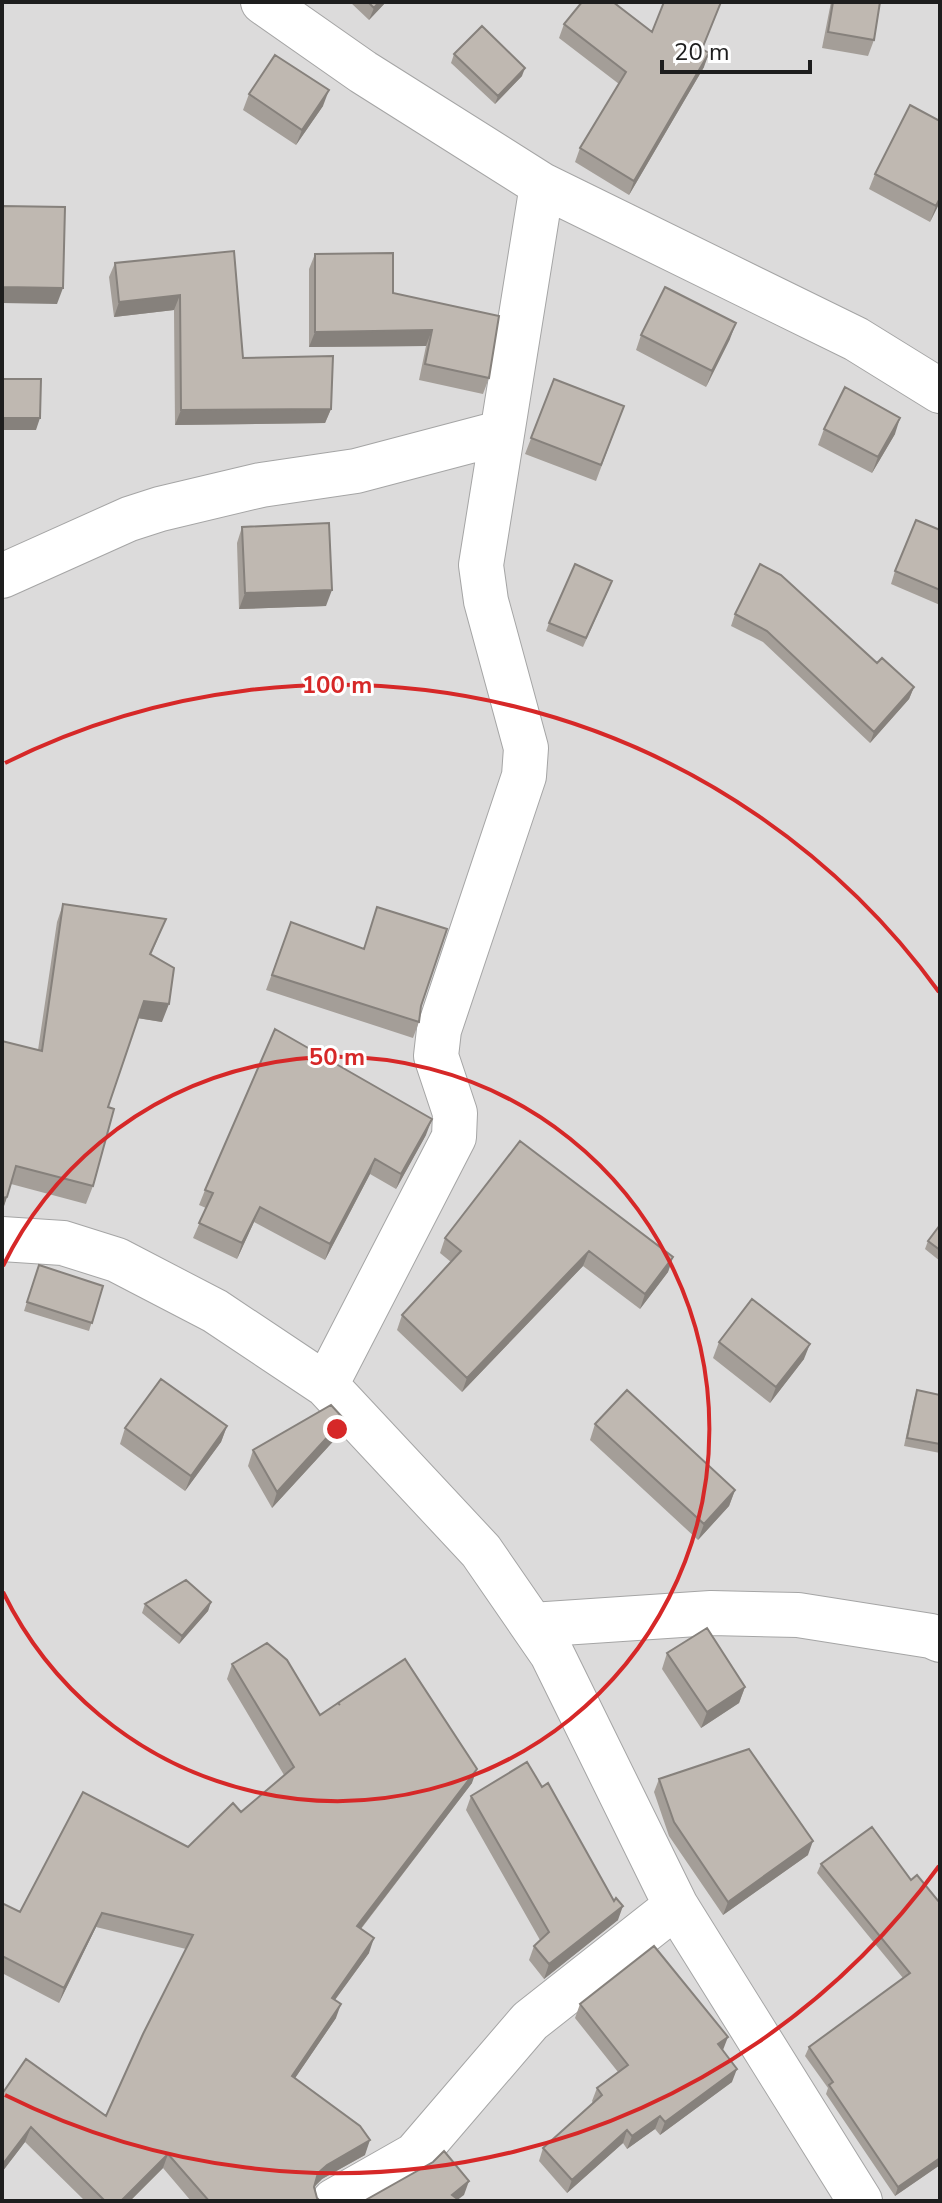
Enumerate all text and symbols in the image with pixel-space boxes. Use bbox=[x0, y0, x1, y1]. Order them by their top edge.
scale bar bbox=[662, 24, 810, 74]
text: 20 m bbox=[674, 36, 730, 68]
text: 100 m bbox=[302, 669, 372, 701]
text: 50 m bbox=[309, 1041, 365, 1073]
centre of rings bbox=[323, 1415, 351, 1443]

